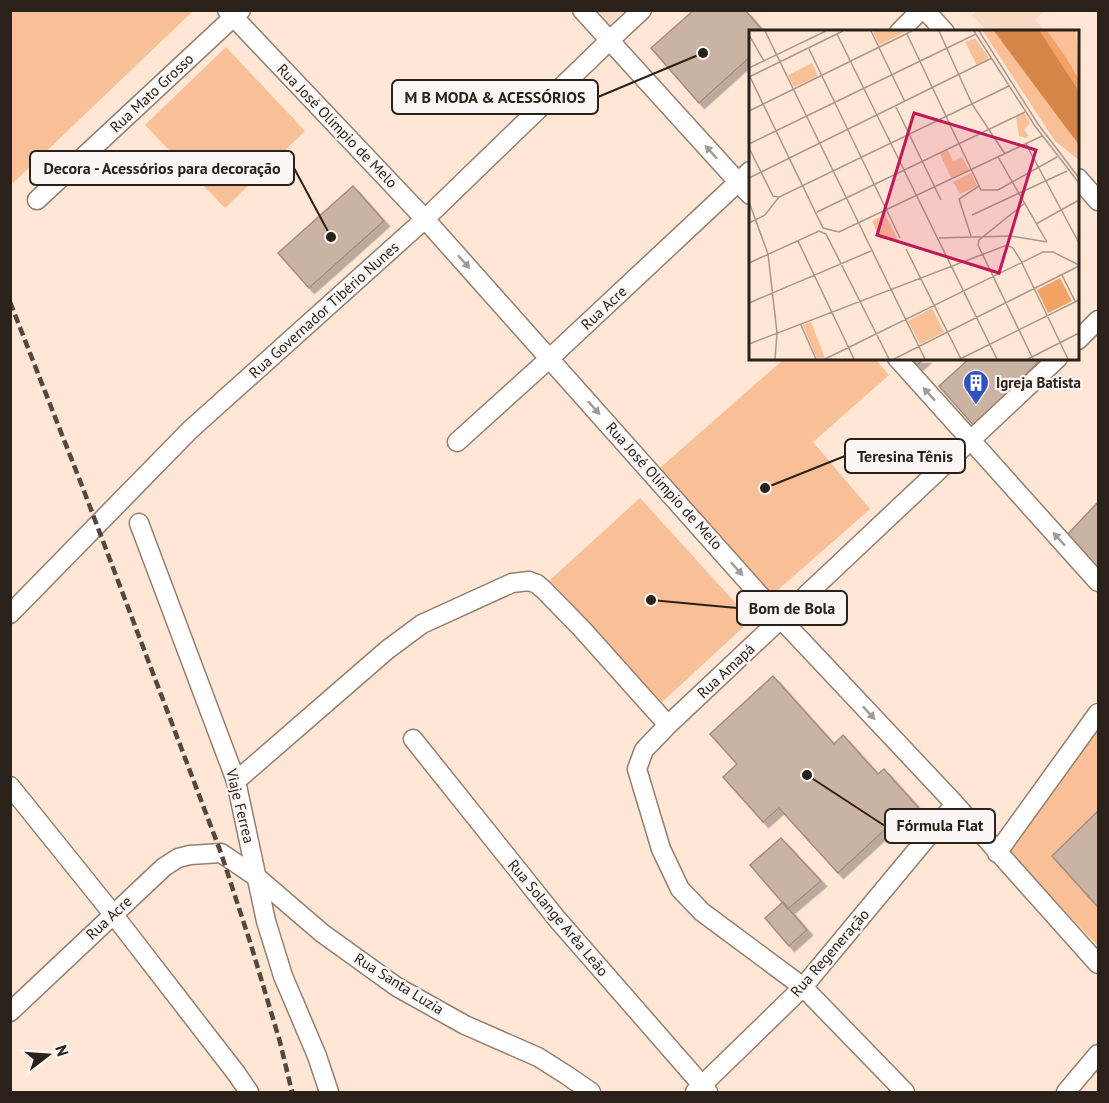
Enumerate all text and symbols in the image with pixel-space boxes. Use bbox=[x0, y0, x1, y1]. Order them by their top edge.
inset map bbox=[749, 30, 1079, 360]
street label: Rua Mato Grosso bbox=[106, 49, 197, 136]
street label: Rua José Olímpio de Melo bbox=[273, 60, 402, 192]
callout: M B MODA & ACESSÓRIOS bbox=[392, 80, 598, 114]
text: M B MODA & ACESSÓRIOS bbox=[405, 87, 585, 107]
one-way arrow bbox=[705, 145, 718, 160]
callout: Decora - Acessórios para decoração bbox=[30, 151, 294, 185]
text: Decora - Acessórios para decoração bbox=[43, 158, 281, 178]
street label: Rua Governador Tibério Nunes bbox=[245, 237, 403, 382]
one-way arrow bbox=[457, 254, 470, 269]
street label: Rua Acre bbox=[577, 282, 631, 334]
building icon: Igreja Batista bbox=[961, 368, 991, 406]
place label: Igreja Batista bbox=[996, 373, 1081, 392]
one-way arrow bbox=[923, 387, 936, 402]
one-way arrow bbox=[587, 400, 601, 415]
street label: Rua José Olímpio de Melo bbox=[602, 418, 727, 553]
callout: Teresina Tênis bbox=[845, 439, 965, 473]
text: Teresina Tênis bbox=[857, 446, 953, 466]
one-way arrow bbox=[1053, 532, 1066, 547]
one-way arrow bbox=[730, 561, 743, 576]
callout: Bom de Bola bbox=[737, 591, 847, 625]
text: Bom de Bola bbox=[749, 598, 835, 618]
street label: Rua Amapá bbox=[693, 639, 758, 702]
one-way arrow bbox=[862, 705, 876, 720]
street label: Viaje Ferrea bbox=[222, 766, 259, 845]
callout: Fórmula Flat bbox=[885, 809, 995, 843]
text: Fórmula Flat bbox=[897, 815, 984, 835]
street label: Rua Solange Arêa Leão bbox=[504, 855, 613, 980]
street label: Rua Acre bbox=[82, 892, 136, 944]
street label: Rua Regeneração bbox=[786, 905, 873, 1001]
street label: Rua Santa Luzia bbox=[351, 948, 448, 1019]
north arrow bbox=[18, 1025, 78, 1085]
text: N bbox=[51, 1043, 73, 1059]

